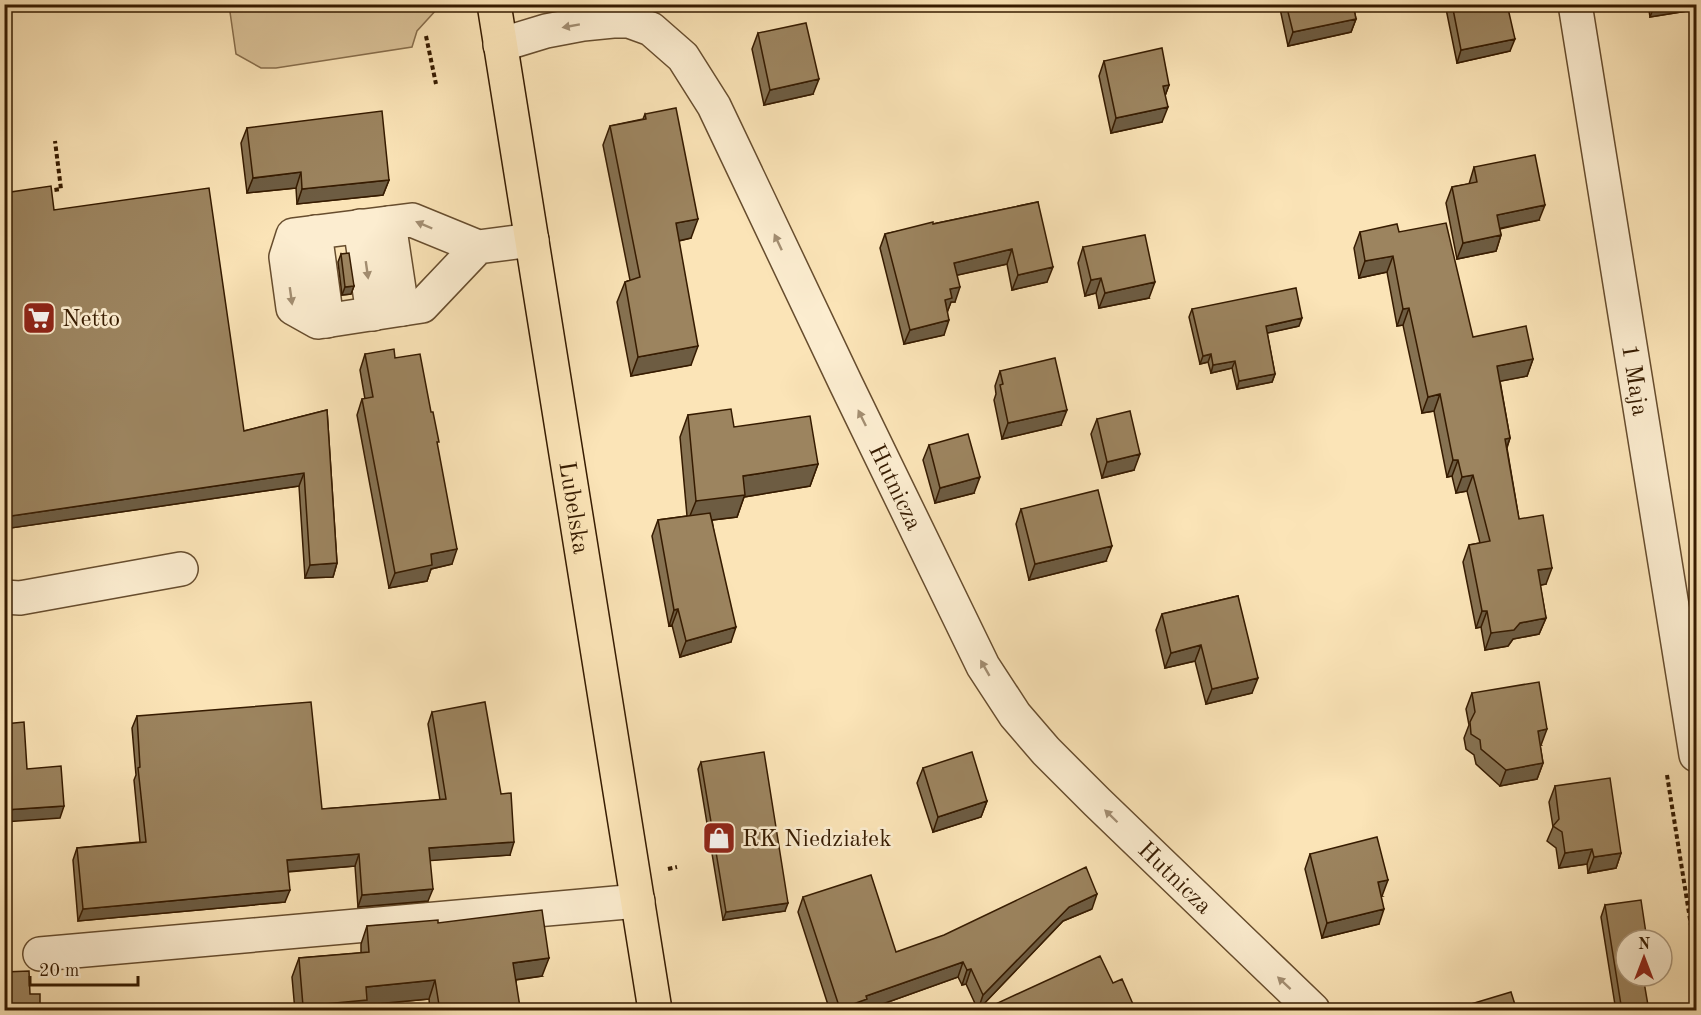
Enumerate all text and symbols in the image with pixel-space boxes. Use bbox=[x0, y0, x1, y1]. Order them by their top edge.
one-way arrow bbox=[561, 22, 580, 31]
one-way arrow bbox=[415, 220, 432, 229]
one-way arrow bbox=[774, 233, 783, 250]
one-way arrow bbox=[362, 260, 371, 279]
one-way arrow bbox=[287, 286, 296, 305]
supermarket icon: Netto bbox=[21, 300, 57, 336]
place label: Netto bbox=[62, 308, 120, 332]
street label: 1 Maja bbox=[1616, 343, 1651, 418]
one-way arrow bbox=[858, 409, 867, 426]
street label: Hutnicza bbox=[863, 441, 925, 535]
street label: Lubelska bbox=[553, 460, 592, 556]
one-way arrow bbox=[980, 660, 991, 676]
one-way arrow bbox=[1105, 809, 1119, 823]
shop icon: RK Niedziałek bbox=[701, 820, 737, 856]
place label: RK Niedziałek bbox=[742, 828, 892, 852]
street label: Hutnicza bbox=[1132, 838, 1216, 920]
north arrow bbox=[1614, 928, 1674, 988]
text: N bbox=[1638, 937, 1651, 953]
scale bar bbox=[30, 949, 138, 987]
text: 20 m bbox=[39, 962, 79, 980]
one-way arrow bbox=[1276, 976, 1291, 990]

